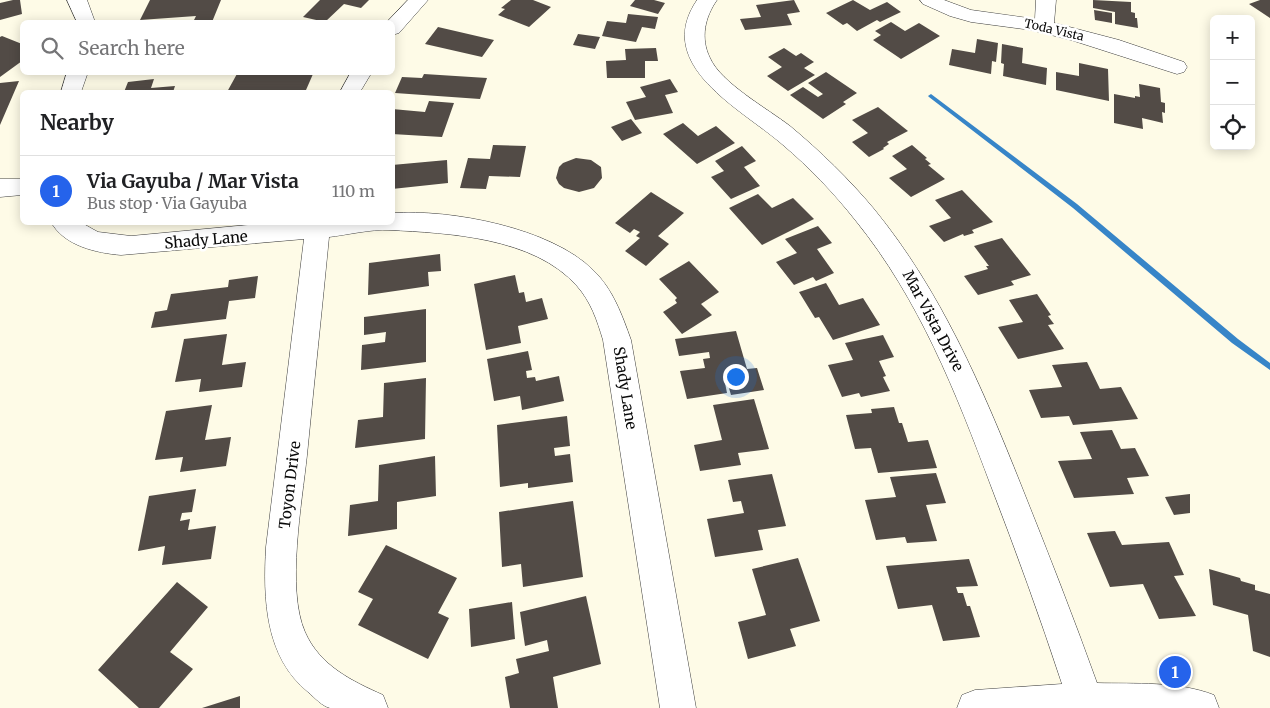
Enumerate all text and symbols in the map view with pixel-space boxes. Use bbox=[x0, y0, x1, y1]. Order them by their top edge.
street label: Toda Vista bbox=[1023, 15, 1086, 44]
map controls bbox=[1210, 15, 1255, 150]
button: + bbox=[1210, 15, 1255, 60]
search box bbox=[20, 20, 395, 75]
icon: search bbox=[38, 34, 66, 62]
text: Search here bbox=[78, 36, 185, 60]
button: − bbox=[1210, 60, 1255, 105]
button: locate bbox=[1210, 105, 1255, 150]
text: Nearby bbox=[40, 109, 114, 136]
text: Via Gayuba / Mar Vista bbox=[87, 169, 299, 193]
text: 1 bbox=[52, 181, 60, 201]
text: 110 m bbox=[332, 181, 375, 201]
text: Bus stop · Via Gayuba bbox=[87, 193, 247, 213]
street label: Shady Lane bbox=[163, 226, 249, 253]
street label: Mar Vista Drive bbox=[899, 267, 968, 375]
street label: Shady Lane bbox=[610, 345, 641, 431]
your location bbox=[723, 364, 749, 390]
street label: Toyon Drive bbox=[275, 440, 304, 530]
pin: 1 bbox=[1159, 653, 1191, 691]

